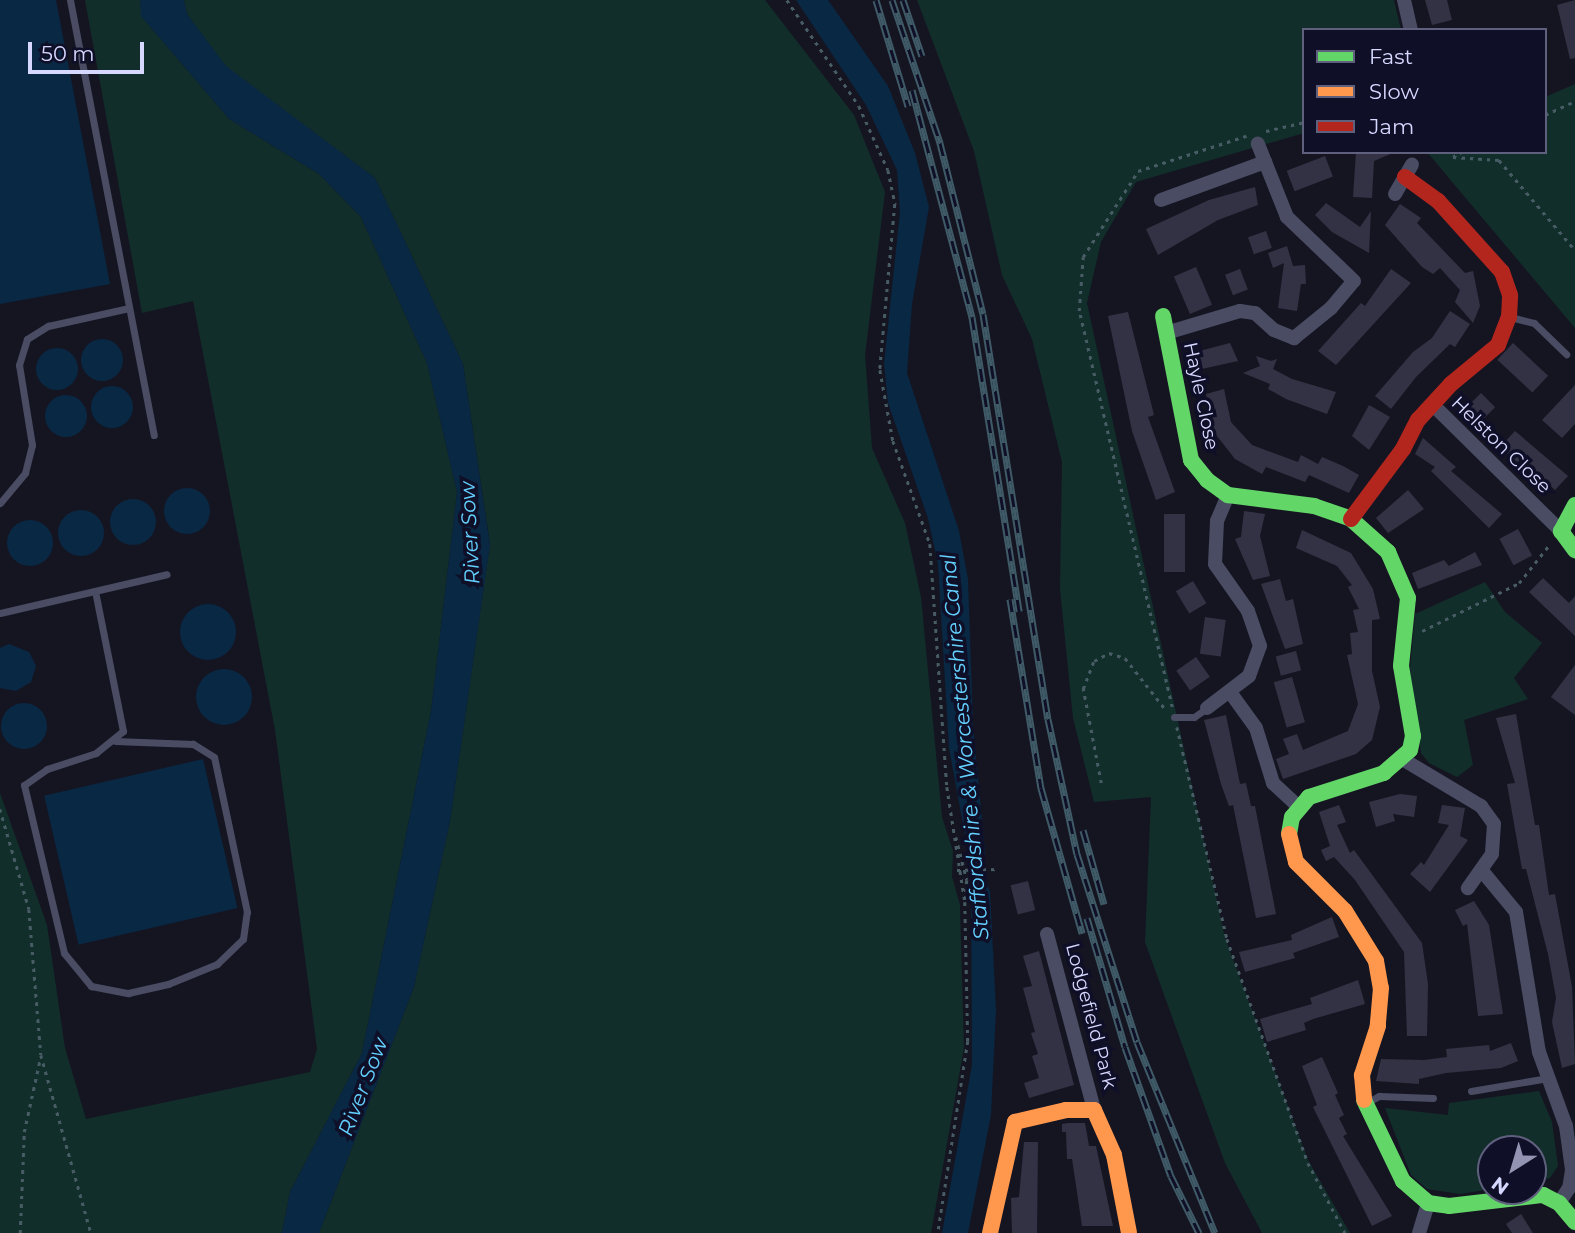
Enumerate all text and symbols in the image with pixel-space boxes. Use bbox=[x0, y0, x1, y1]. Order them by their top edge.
scale bar bbox=[32, 28, 147, 72]
legend bbox=[1302, 28, 1547, 154]
text: 50 m bbox=[41, 41, 95, 66]
text: Fast bbox=[1369, 44, 1413, 69]
text: Slow bbox=[1369, 79, 1419, 104]
text: Jam bbox=[1369, 114, 1414, 139]
street label: Hayle Close bbox=[1178, 340, 1224, 452]
street label: Helston Close bbox=[1446, 392, 1556, 498]
water label: River Sow bbox=[455, 481, 485, 585]
water label: Staffordshire & Worcestershire Canal bbox=[936, 553, 994, 941]
street label: Lodgefield Park bbox=[1061, 941, 1121, 1091]
water label: River Sow bbox=[333, 1035, 393, 1139]
north arrow bbox=[1477, 1135, 1547, 1205]
text: N bbox=[1487, 1172, 1513, 1199]

